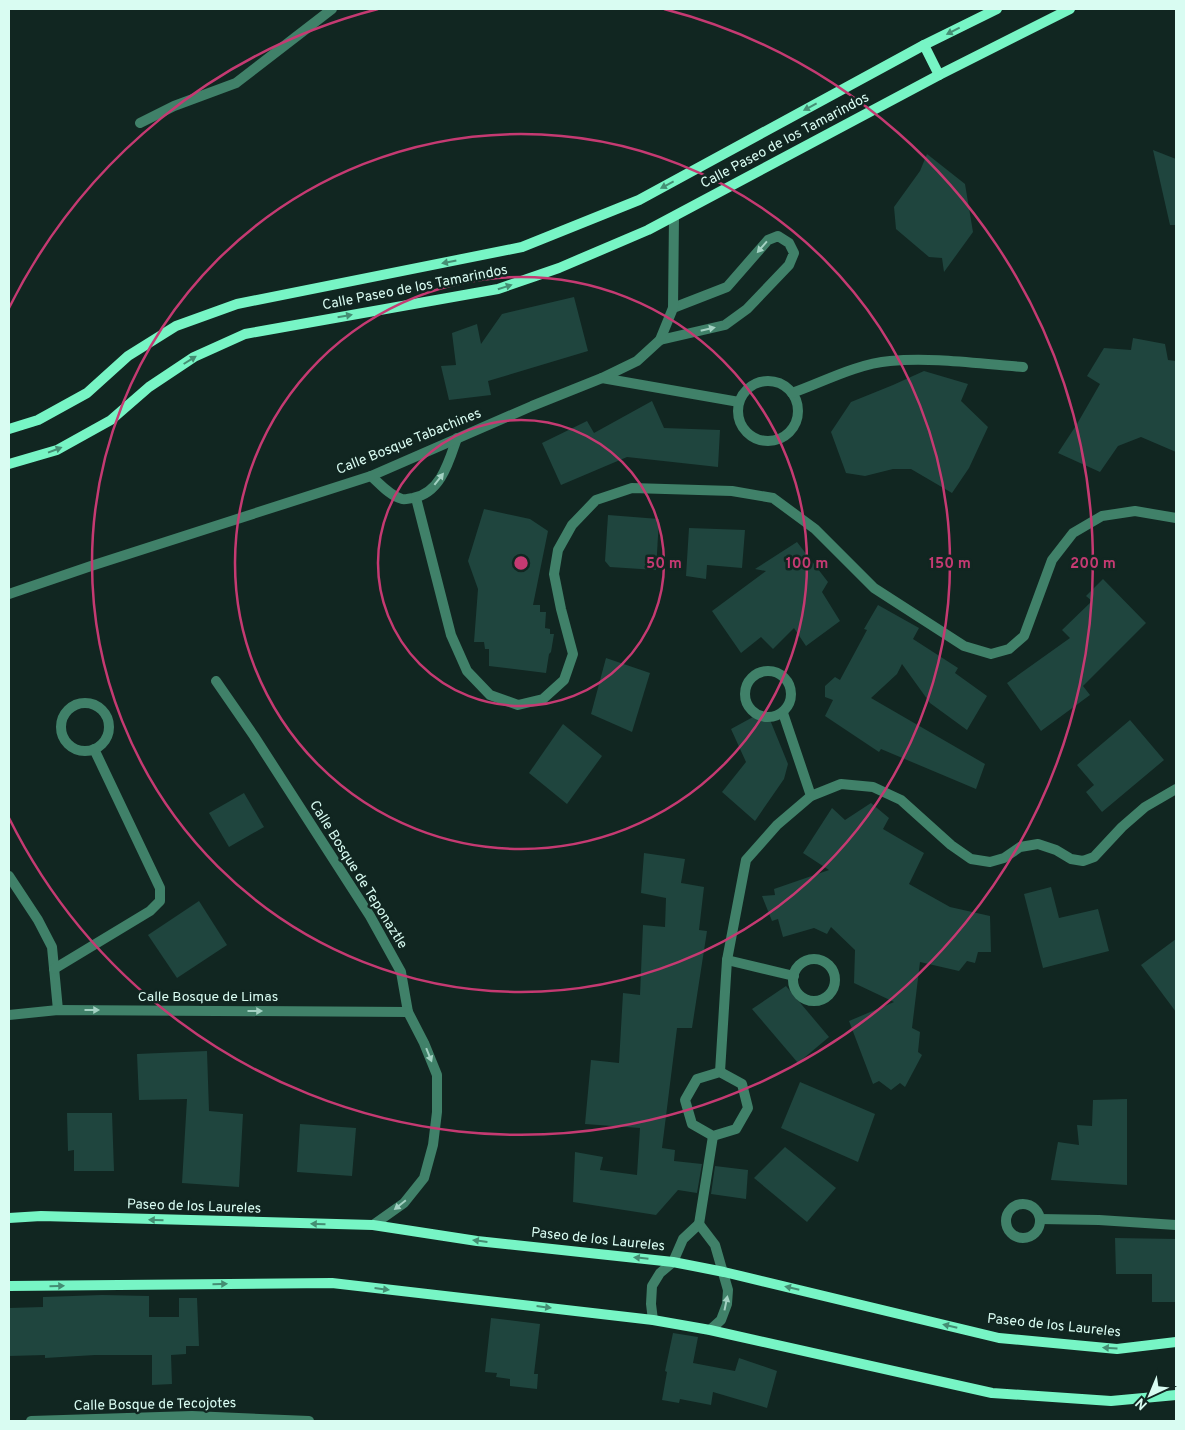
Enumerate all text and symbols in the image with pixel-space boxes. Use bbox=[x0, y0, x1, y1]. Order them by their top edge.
one-way arrow bbox=[946, 27, 961, 35]
street label: Calle Paseo de los Tamarindos bbox=[698, 89, 872, 193]
one-way arrow bbox=[803, 103, 817, 111]
one-way arrow bbox=[660, 181, 675, 189]
one-way arrow bbox=[756, 240, 768, 252]
one-way arrow bbox=[441, 258, 457, 266]
street label: Calle Paseo de los Tamarindos bbox=[321, 262, 509, 314]
one-way arrow bbox=[497, 282, 512, 290]
one-way arrow bbox=[337, 312, 353, 320]
one-way arrow bbox=[700, 325, 715, 333]
one-way arrow bbox=[183, 355, 196, 365]
street label: Calle Bosque Tabachines bbox=[334, 405, 484, 479]
one-way arrow bbox=[48, 446, 63, 454]
one-way arrow bbox=[434, 472, 444, 486]
centre of rings bbox=[512, 554, 530, 572]
text: 50 m bbox=[646, 555, 682, 574]
text: 100 m bbox=[786, 555, 828, 574]
text: 150 m bbox=[929, 555, 971, 574]
text: 200 m bbox=[1070, 555, 1116, 574]
street label: Calle Bosque de Teponaztle bbox=[305, 798, 411, 952]
street label: Calle Bosque de Limas bbox=[138, 989, 278, 1006]
one-way arrow bbox=[85, 1006, 101, 1014]
one-way arrow bbox=[247, 1007, 263, 1015]
one-way arrow bbox=[426, 1048, 433, 1063]
street label: Paseo de los Laureles bbox=[126, 1196, 262, 1218]
one-way arrow bbox=[393, 1200, 406, 1211]
one-way arrow bbox=[148, 1215, 164, 1223]
one-way arrow bbox=[310, 1220, 326, 1228]
street label: Paseo de los Laureles bbox=[530, 1225, 666, 1255]
one-way arrow bbox=[471, 1237, 487, 1245]
one-way arrow bbox=[633, 1254, 649, 1262]
one-way arrow bbox=[212, 1280, 228, 1288]
one-way arrow bbox=[50, 1282, 66, 1290]
one-way arrow bbox=[784, 1284, 799, 1292]
one-way arrow bbox=[374, 1285, 390, 1293]
one-way arrow bbox=[722, 1296, 730, 1311]
one-way arrow bbox=[536, 1303, 552, 1311]
street label: Paseo de los Laureles bbox=[986, 1311, 1122, 1341]
one-way arrow bbox=[942, 1322, 957, 1330]
one-way arrow bbox=[1102, 1343, 1118, 1351]
north arrow bbox=[1125, 1370, 1175, 1420]
text: N bbox=[1132, 1394, 1152, 1413]
street label: Calle Bosque de Tecojotes bbox=[74, 1395, 236, 1415]

